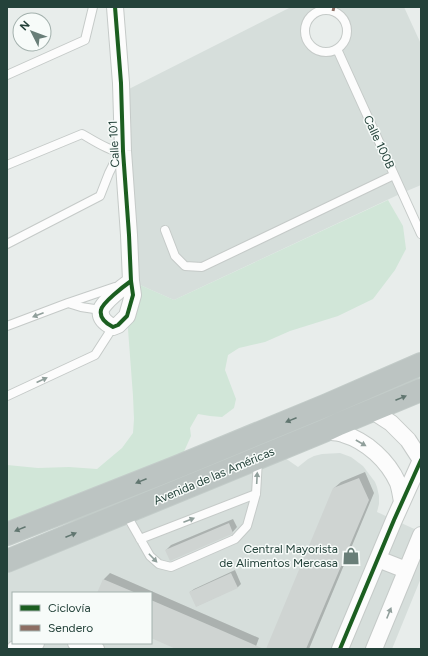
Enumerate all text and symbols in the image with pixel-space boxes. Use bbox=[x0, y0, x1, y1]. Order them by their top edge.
north arrow bbox=[12, 12, 52, 52]
text: N bbox=[17, 18, 33, 33]
street label: Calle 100B bbox=[361, 113, 397, 171]
street label: Calle 101 bbox=[106, 120, 122, 168]
one-way arrow bbox=[31, 312, 43, 318]
one-way arrow bbox=[37, 377, 48, 383]
one-way arrow bbox=[396, 394, 408, 400]
one-way arrow bbox=[285, 417, 296, 423]
one-way arrow bbox=[355, 439, 367, 446]
street label: Avenida de las Américas bbox=[151, 444, 277, 508]
one-way arrow bbox=[253, 472, 260, 484]
one-way arrow bbox=[135, 478, 146, 484]
one-way arrow bbox=[184, 516, 196, 522]
one-way arrow bbox=[13, 526, 25, 532]
one-way arrow bbox=[65, 532, 77, 538]
place label: Central Mayorista de Alimentos Mercasa bbox=[219, 542, 338, 570]
shop icon: Central Mayorista de Alimentos Mercasa bbox=[341, 546, 361, 566]
one-way arrow bbox=[148, 553, 158, 563]
legend bbox=[12, 592, 152, 644]
text: Ciclovía bbox=[48, 601, 91, 615]
one-way arrow bbox=[386, 607, 392, 618]
text: Sendero bbox=[48, 621, 93, 635]

